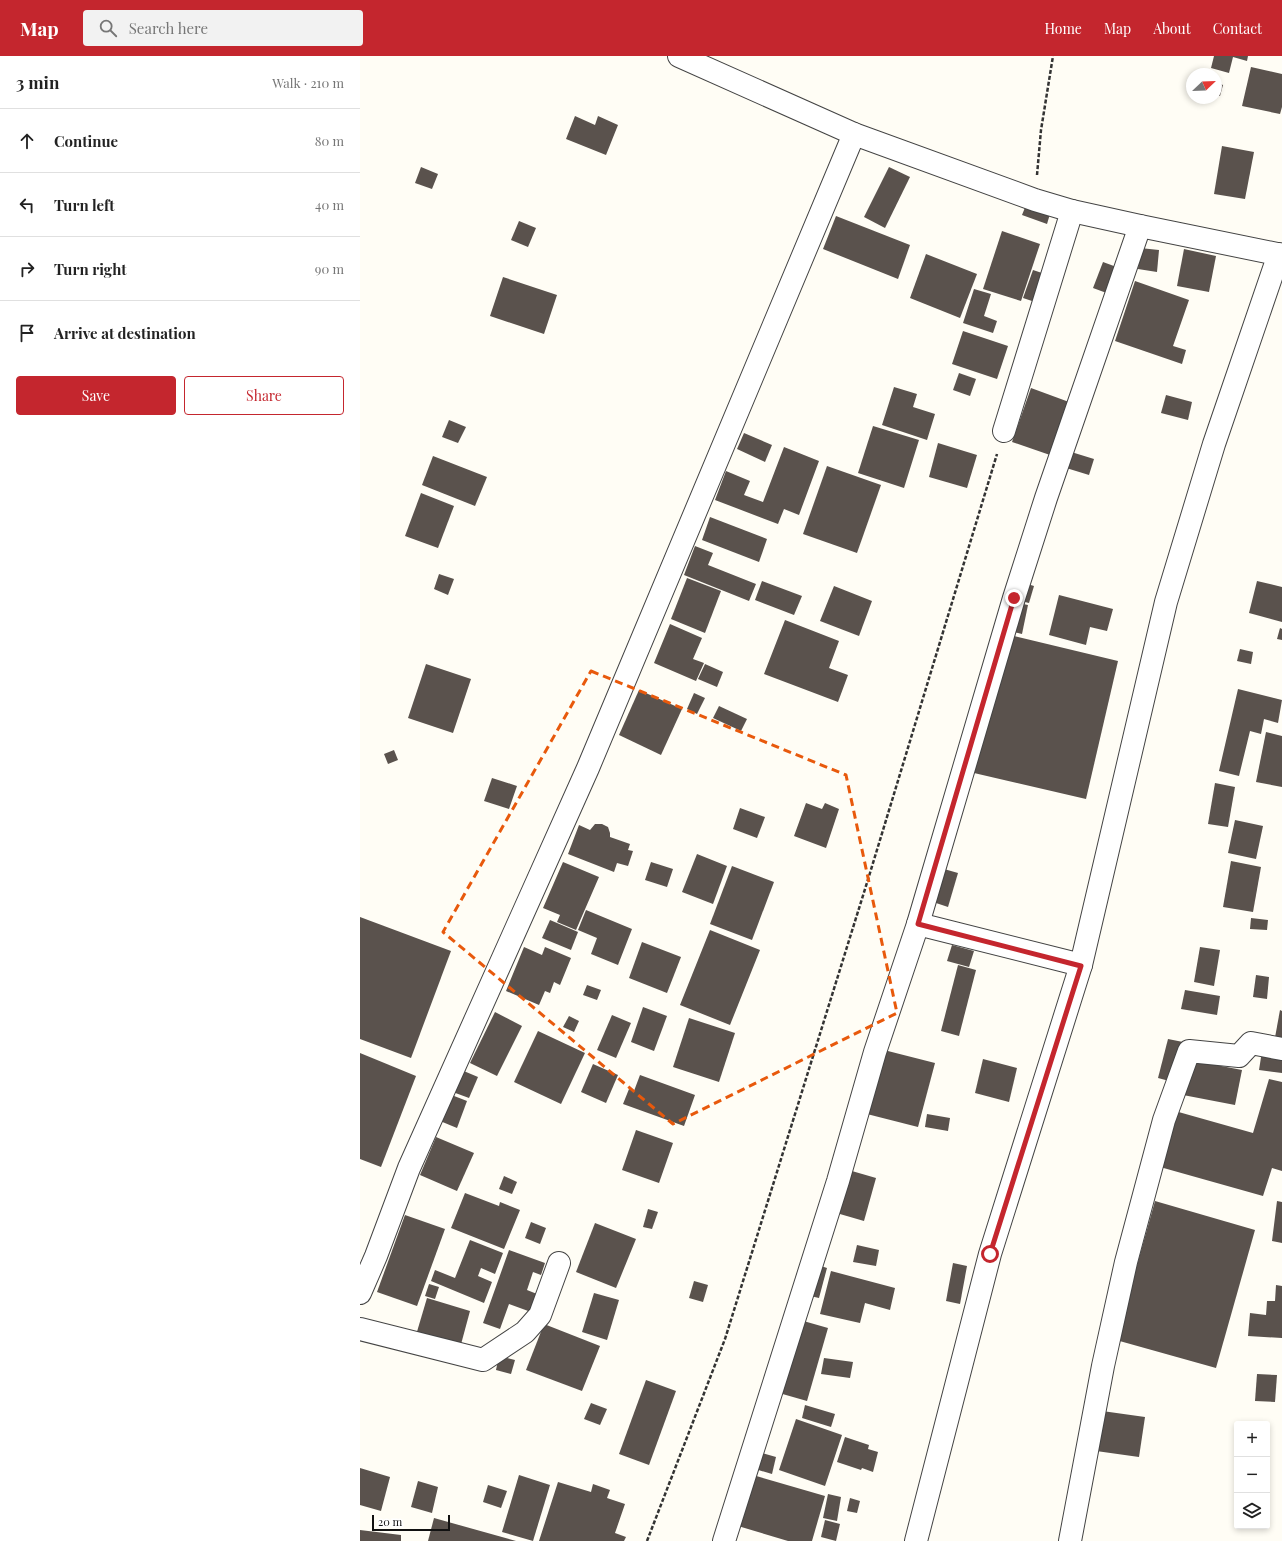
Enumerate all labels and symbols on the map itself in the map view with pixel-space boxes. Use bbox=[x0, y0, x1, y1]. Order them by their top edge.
north arrow bbox=[1186, 68, 1222, 104]
route end bbox=[1005, 589, 1023, 607]
route start bbox=[981, 1245, 999, 1263]
scale bar bbox=[372, 1513, 450, 1532]

